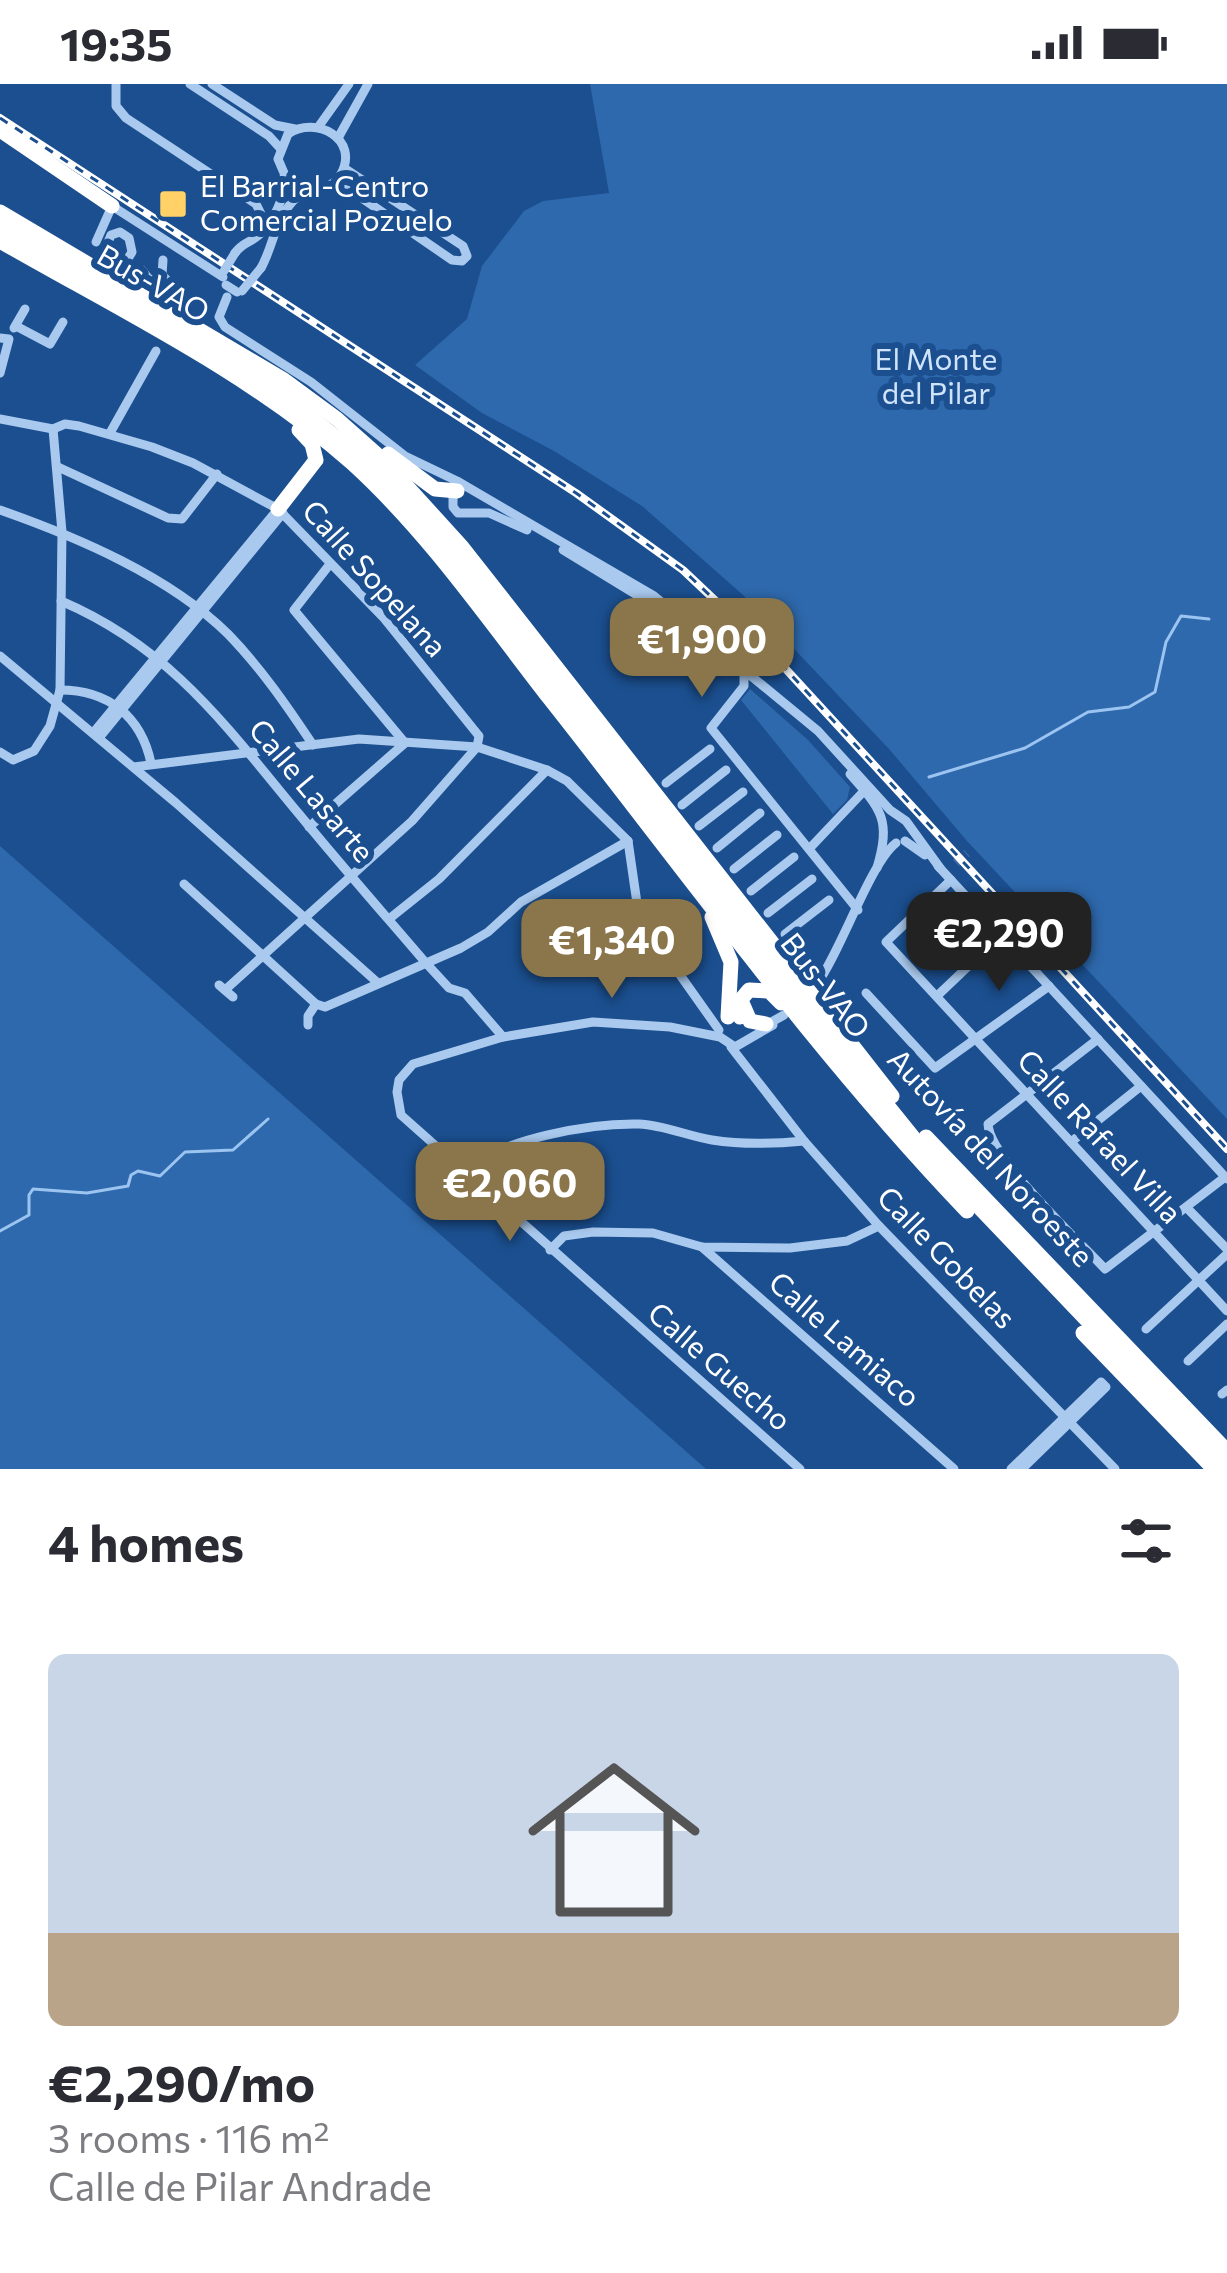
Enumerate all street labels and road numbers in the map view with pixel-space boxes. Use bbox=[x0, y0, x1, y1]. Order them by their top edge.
street label: Bus-VAO bbox=[91, 235, 217, 329]
street label: Calle Sopelana bbox=[296, 491, 456, 663]
street label: Calle Lasarte bbox=[242, 710, 383, 868]
street label: Bus-VAO bbox=[774, 924, 880, 1045]
street label: Autovía del Noroeste bbox=[881, 1039, 1103, 1273]
street label: Calle Rafael Villa bbox=[1011, 1041, 1191, 1230]
street label: Calle Gobelas bbox=[871, 1177, 1025, 1335]
street label: Calle Lamiaco bbox=[762, 1262, 929, 1414]
street label: Calle Guecho bbox=[641, 1293, 800, 1437]

